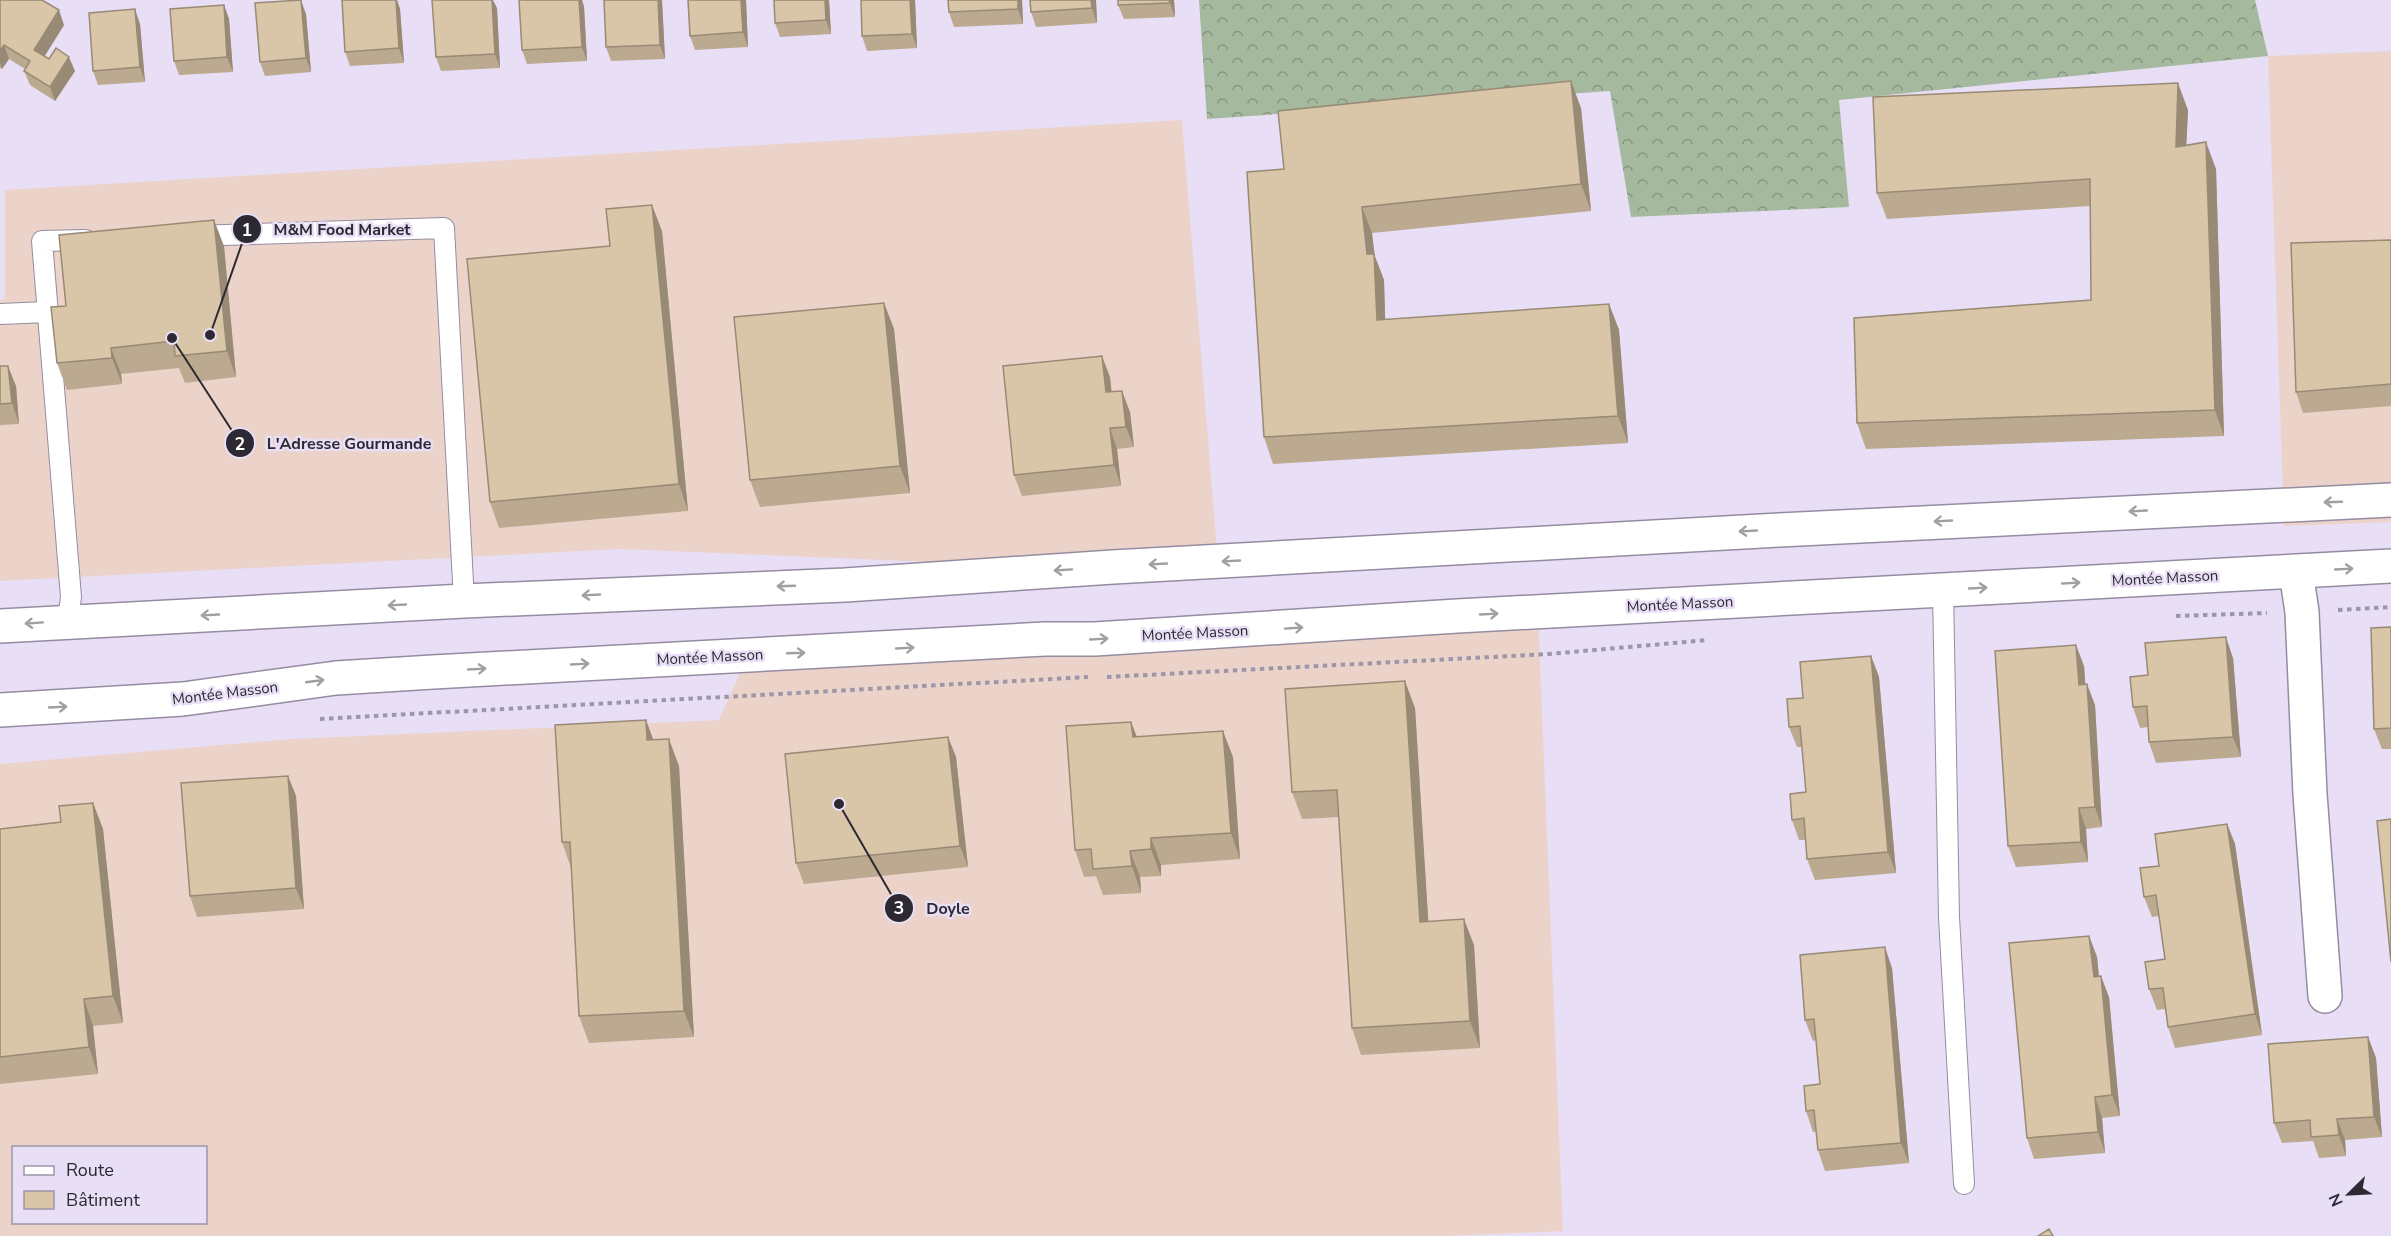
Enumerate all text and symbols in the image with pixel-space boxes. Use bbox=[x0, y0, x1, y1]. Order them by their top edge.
callout: M&M Food Market bbox=[232, 212, 423, 246]
text: 1 bbox=[242, 218, 252, 242]
text: M&M Food Market bbox=[274, 219, 411, 241]
callout: L'Adresse Gourmande bbox=[225, 426, 444, 460]
text: 2 bbox=[235, 432, 245, 456]
text: L'Adresse Gourmande bbox=[267, 433, 432, 455]
one-way arrow bbox=[2323, 496, 2343, 508]
one-way arrow bbox=[2128, 506, 2148, 517]
one-way arrow bbox=[1934, 516, 1954, 527]
one-way arrow bbox=[1739, 526, 1759, 537]
one-way arrow bbox=[1222, 555, 1242, 566]
one-way arrow bbox=[1148, 559, 1168, 570]
one-way arrow bbox=[2333, 563, 2353, 574]
one-way arrow bbox=[1054, 564, 1074, 575]
street label: Montée Masson bbox=[2111, 565, 2219, 591]
one-way arrow bbox=[2061, 578, 2081, 589]
one-way arrow bbox=[777, 581, 797, 592]
one-way arrow bbox=[1967, 582, 1987, 593]
one-way arrow bbox=[582, 590, 602, 601]
street label: Montée Masson bbox=[1626, 591, 1734, 617]
one-way arrow bbox=[387, 599, 407, 610]
one-way arrow bbox=[201, 609, 221, 620]
one-way arrow bbox=[1478, 609, 1498, 620]
one-way arrow bbox=[24, 618, 44, 629]
street label: Montée Masson bbox=[1141, 620, 1249, 646]
one-way arrow bbox=[1283, 622, 1303, 633]
one-way arrow bbox=[1089, 633, 1109, 644]
one-way arrow bbox=[894, 642, 914, 653]
street label: Montée Masson bbox=[656, 644, 764, 670]
one-way arrow bbox=[785, 648, 805, 659]
one-way arrow bbox=[570, 658, 590, 669]
one-way arrow bbox=[467, 664, 487, 675]
one-way arrow bbox=[305, 676, 324, 687]
street label: Montée Masson bbox=[171, 677, 279, 709]
one-way arrow bbox=[48, 701, 68, 712]
callout: Doyle bbox=[884, 891, 982, 925]
text: 3 bbox=[894, 896, 904, 920]
text: Doyle bbox=[926, 898, 970, 920]
legend bbox=[12, 1146, 207, 1224]
text: Route bbox=[66, 1158, 114, 1182]
north arrow bbox=[2319, 1164, 2379, 1224]
text: Bâtiment bbox=[66, 1188, 140, 1212]
text: N bbox=[2324, 1190, 2349, 1210]

